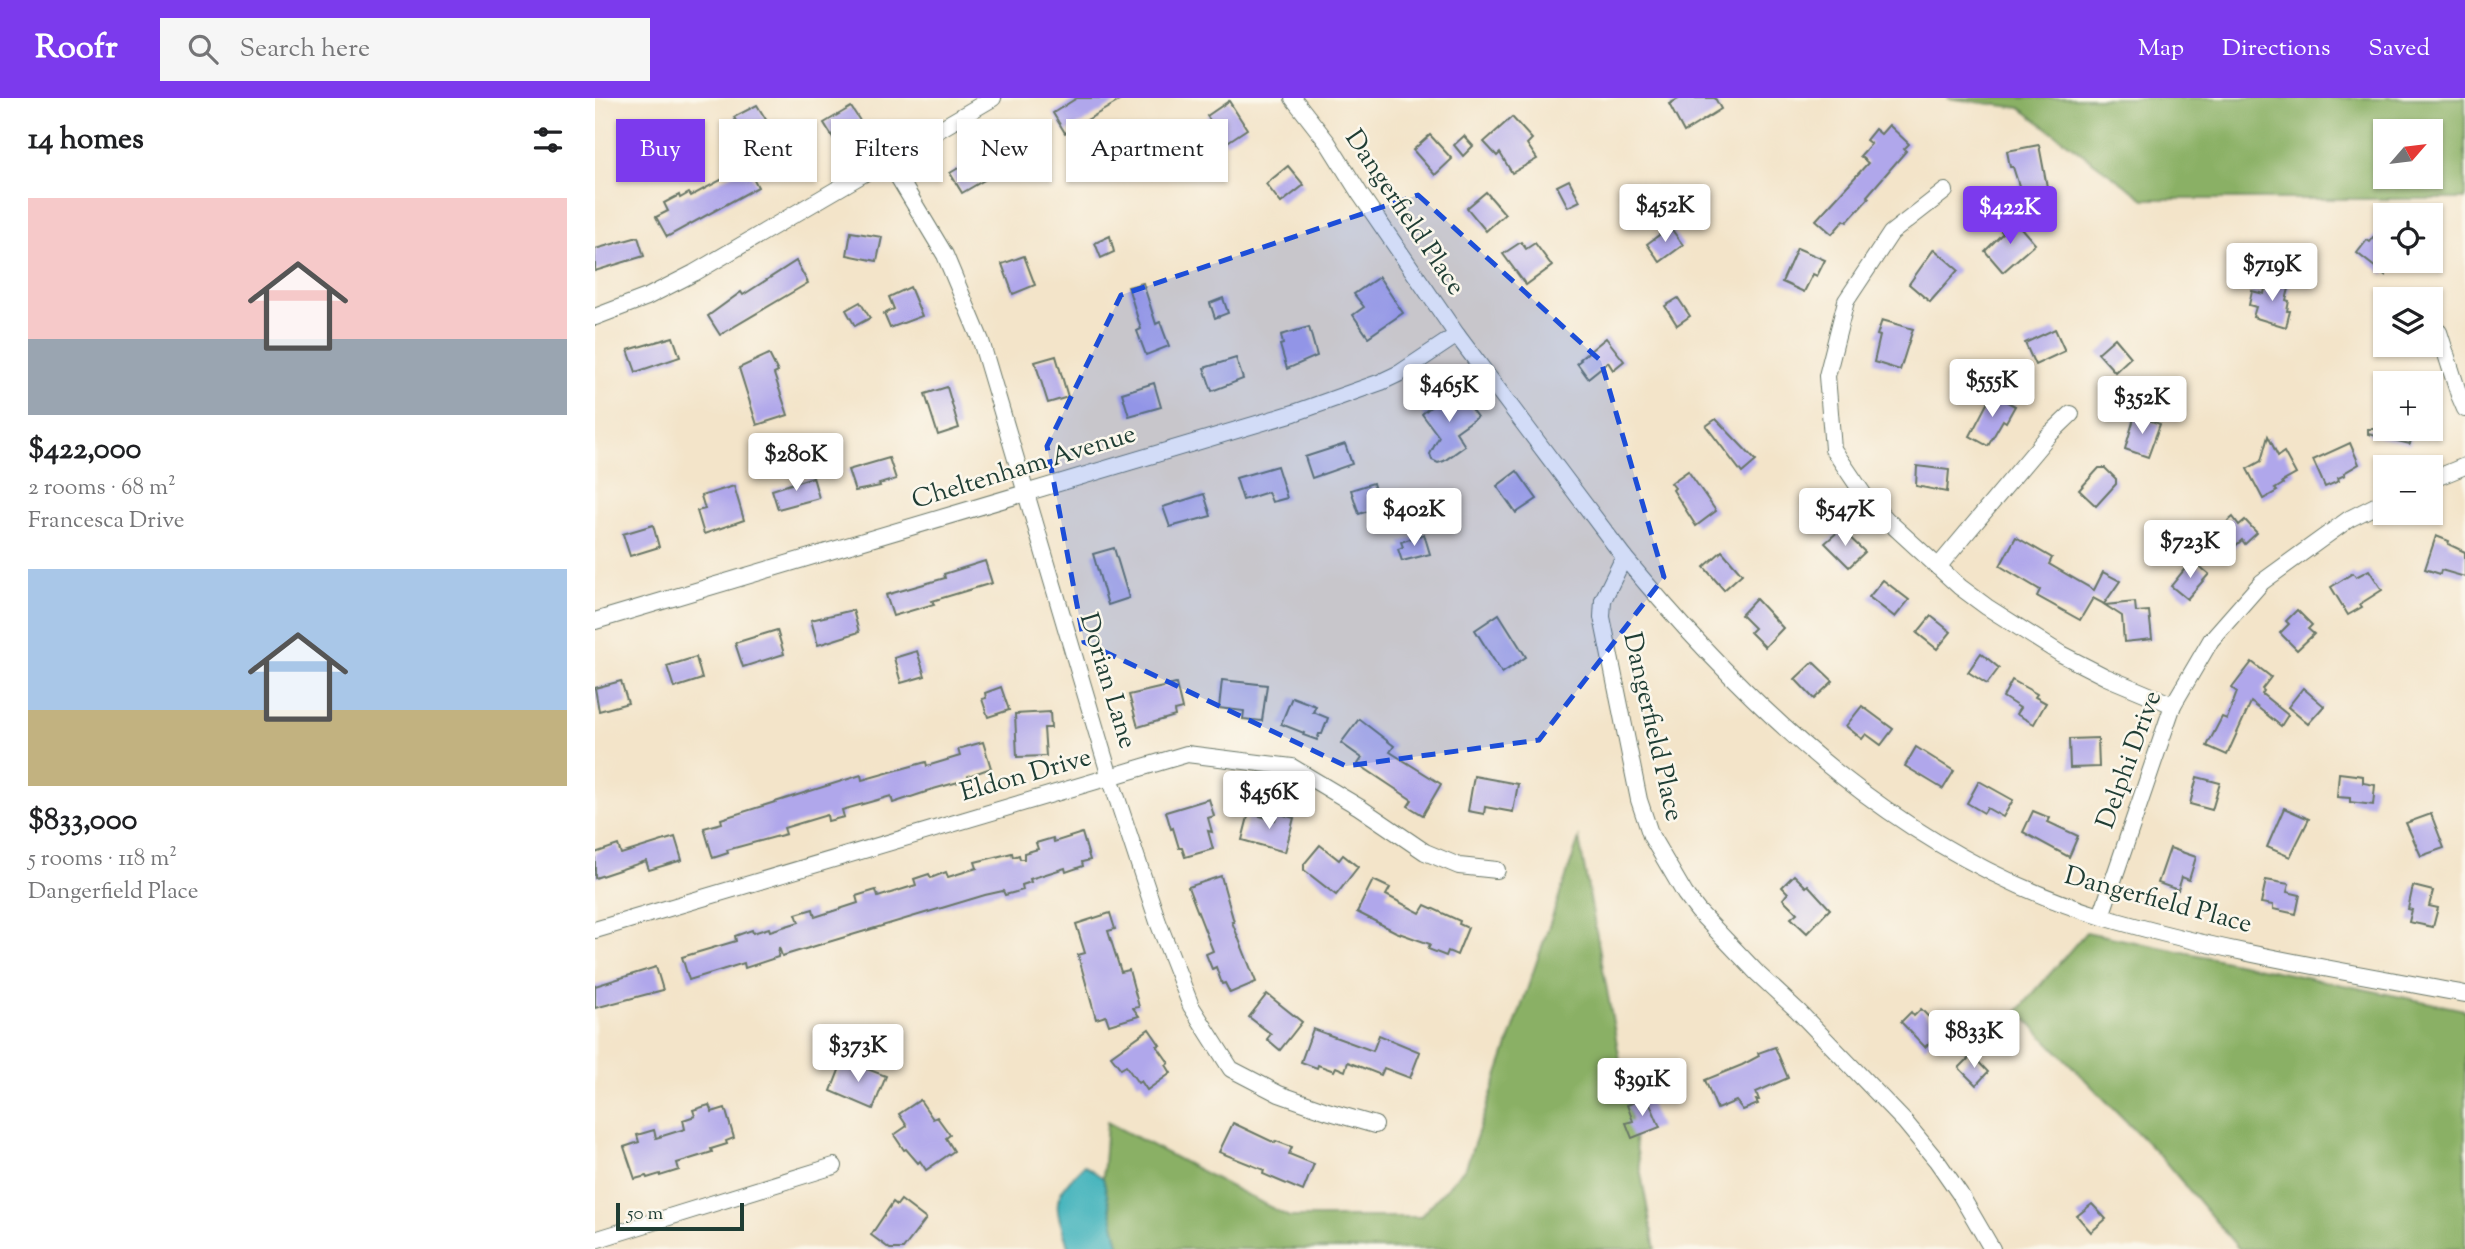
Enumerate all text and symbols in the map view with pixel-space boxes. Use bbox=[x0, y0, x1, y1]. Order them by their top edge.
search box bbox=[160, 18, 650, 81]
text: Roofr bbox=[35, 25, 118, 73]
icon: search bbox=[184, 30, 222, 68]
text: Search here bbox=[240, 31, 370, 68]
text: Map bbox=[2138, 32, 2184, 66]
text: Directions bbox=[2222, 32, 2330, 66]
text: Saved bbox=[2368, 32, 2430, 66]
text: 14 homes bbox=[28, 119, 144, 162]
chip: Buy bbox=[616, 119, 705, 182]
chip: Rent bbox=[719, 119, 817, 182]
chip: Filters bbox=[831, 119, 943, 182]
chip: New bbox=[957, 119, 1052, 182]
chip: Apartment bbox=[1066, 119, 1228, 182]
north arrow bbox=[2373, 119, 2443, 189]
map controls bbox=[2373, 119, 2443, 525]
icon: filters bbox=[529, 121, 567, 159]
street label: Dangerfield Place bbox=[1335, 123, 1473, 303]
pin: $452K bbox=[1616, 184, 1714, 244]
pin: $422K bbox=[1961, 186, 2059, 246]
text: $452K bbox=[1635, 190, 1695, 223]
text: $422K bbox=[1979, 192, 2041, 225]
button: locate bbox=[2373, 203, 2443, 273]
icon: home bbox=[235, 243, 361, 369]
pin: $719K bbox=[2223, 244, 2321, 303]
text: $719K bbox=[2242, 249, 2302, 282]
button: layers bbox=[2373, 287, 2443, 357]
pin: $555K bbox=[1943, 360, 2041, 419]
pin: $465K bbox=[1400, 364, 1498, 424]
text: $555K bbox=[1966, 365, 2018, 398]
text: $465K bbox=[1419, 370, 1479, 403]
button: + bbox=[2373, 371, 2443, 441]
pin: $352K bbox=[2093, 376, 2191, 436]
text: $352K bbox=[2114, 382, 2170, 415]
street label: Cheltenham Avenue bbox=[907, 416, 1141, 520]
text: $422,000 bbox=[28, 429, 141, 472]
pin: $280K bbox=[747, 434, 845, 493]
text: $280K bbox=[764, 439, 828, 472]
button: − bbox=[2373, 455, 2443, 525]
text: 2 rooms · 68 m² bbox=[28, 472, 176, 505]
pin: $402K bbox=[1365, 489, 1463, 548]
pin: $547K bbox=[1796, 489, 1894, 548]
text: $402K bbox=[1383, 494, 1446, 527]
text: $547K bbox=[1815, 494, 1875, 527]
text: Francesca Drive bbox=[28, 505, 184, 538]
pin: $723K bbox=[2141, 520, 2239, 580]
text: $723K bbox=[2160, 526, 2220, 559]
street label: Dorian Lane bbox=[1069, 609, 1145, 753]
icon: home bbox=[235, 614, 361, 740]
street label: Dangerfield Place bbox=[1612, 629, 1692, 825]
street label: Delphi Drive bbox=[2088, 686, 2172, 834]
street label: Eldon Drive bbox=[956, 740, 1096, 812]
pin: $456K bbox=[1220, 772, 1318, 831]
text: $456K bbox=[1239, 777, 1299, 810]
text: $833,000 bbox=[28, 800, 137, 843]
text: 5 rooms · 118 m² bbox=[28, 843, 177, 876]
street label: Dangerfield Place bbox=[2060, 858, 2256, 944]
text: Dangerfield Place bbox=[28, 876, 199, 909]
pin: $833K bbox=[1925, 1010, 2023, 1070]
text: $833K bbox=[1945, 1016, 2004, 1049]
pin: $373K bbox=[809, 1024, 907, 1084]
text: $373K bbox=[828, 1030, 888, 1063]
pin: $391K bbox=[1593, 1058, 1691, 1118]
text: $391K bbox=[1614, 1064, 1671, 1097]
scale bar bbox=[616, 1200, 744, 1232]
text: 50 m bbox=[627, 1201, 663, 1228]

